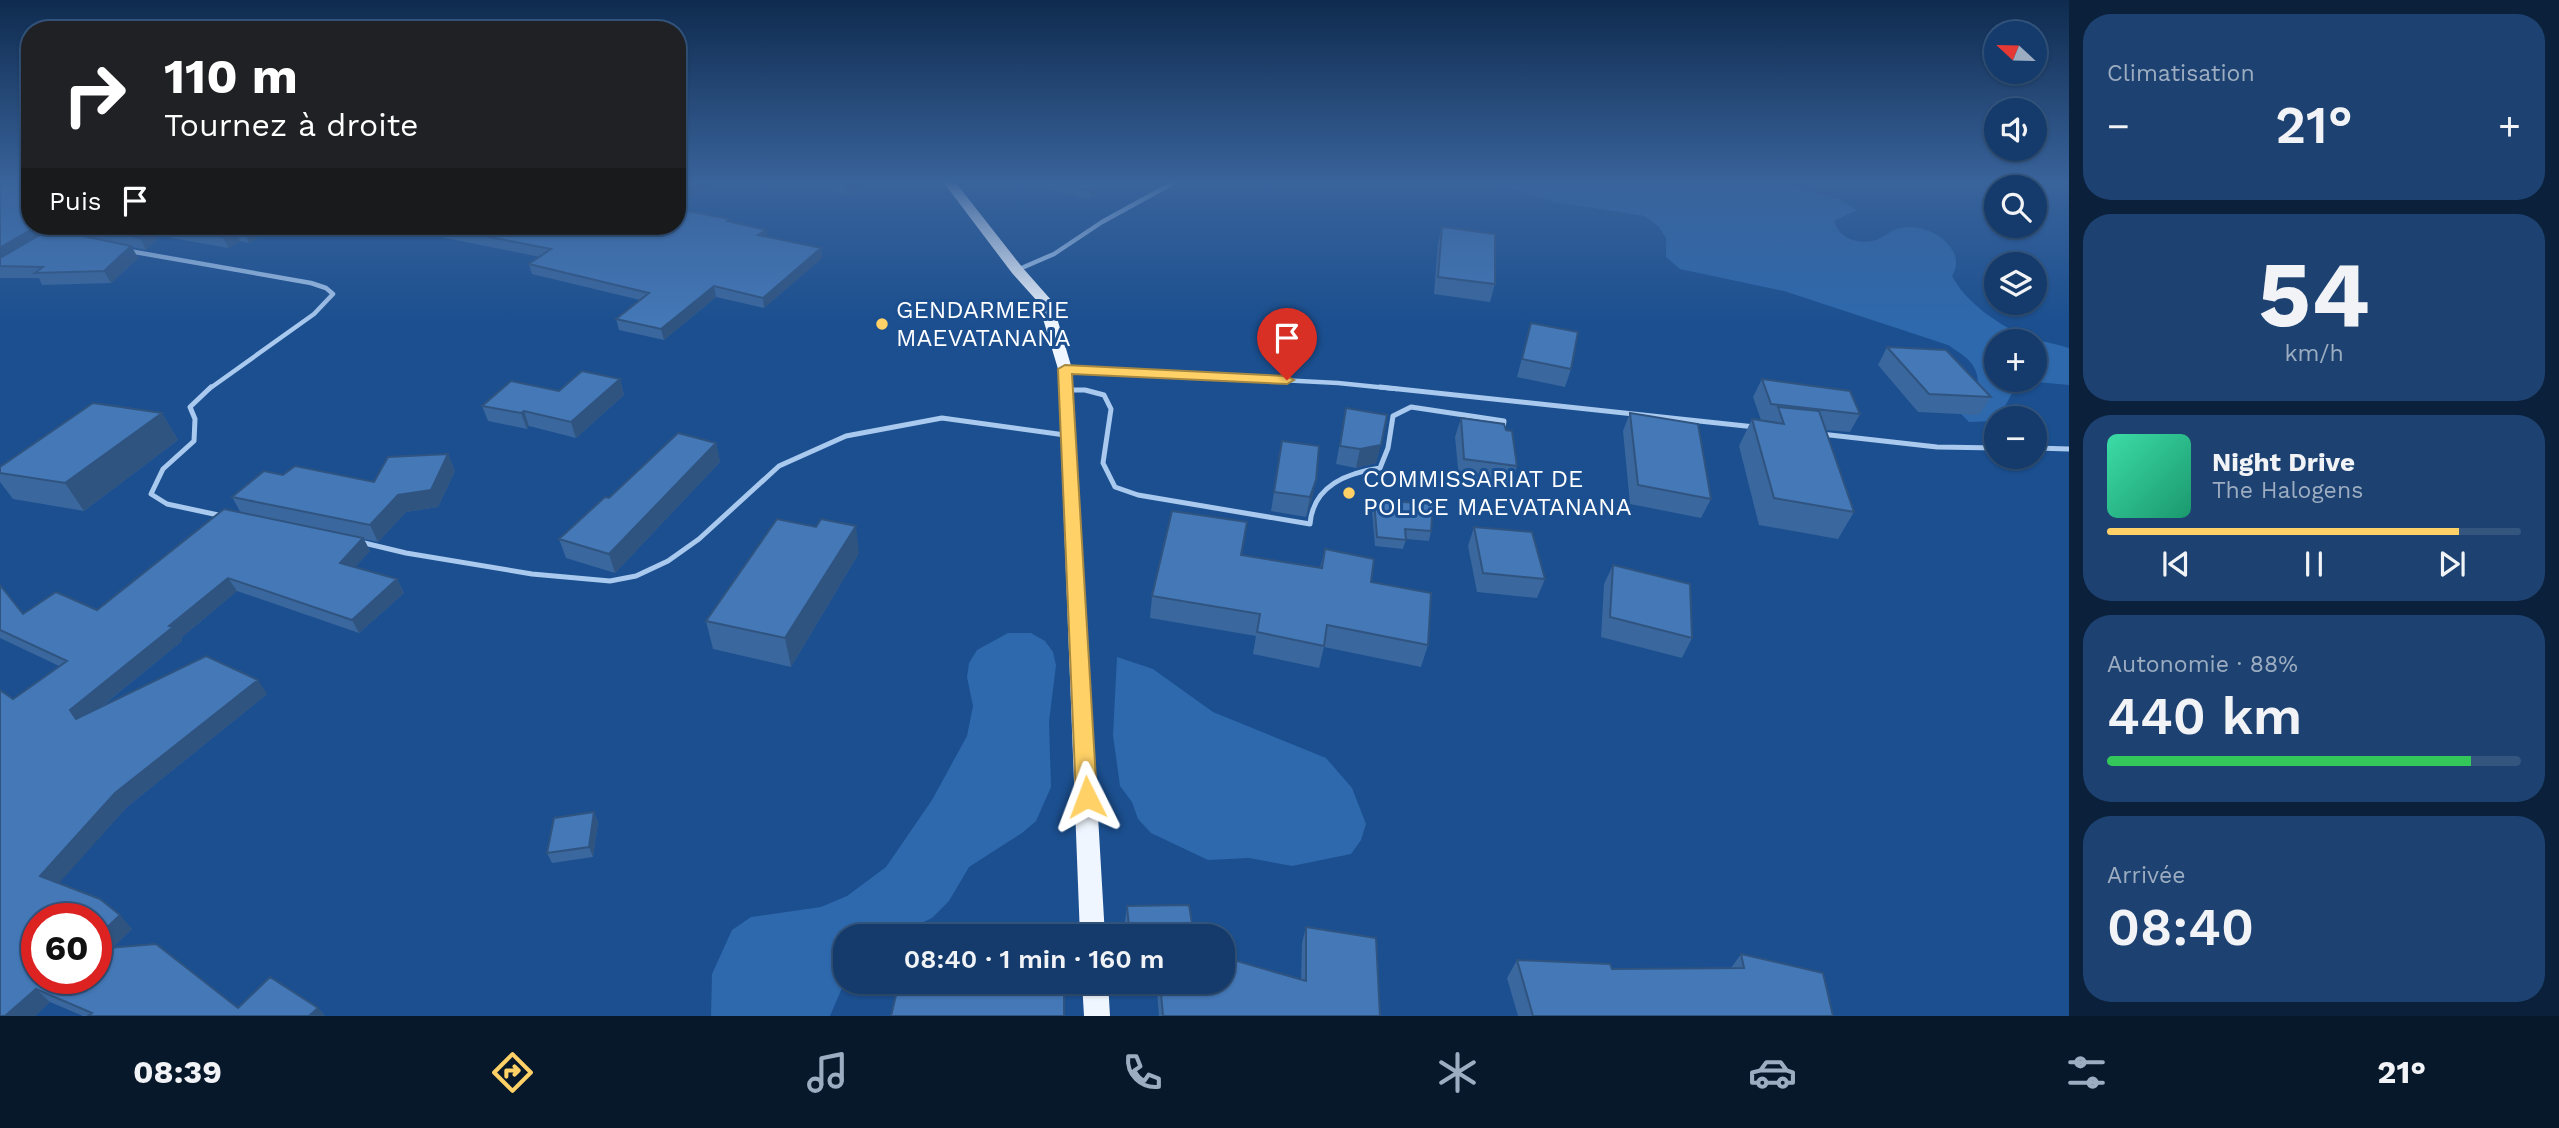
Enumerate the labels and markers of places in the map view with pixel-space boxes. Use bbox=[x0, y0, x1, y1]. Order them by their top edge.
place label: GENDARMERIE MAEVATANANA bbox=[896, 296, 1071, 352]
pin bbox=[1257, 308, 1317, 380]
marker: GENDARMERIE MAEVATANANA bbox=[874, 316, 890, 332]
place label: COMMISSARIAT DE POLICE MAEVATANANA bbox=[1363, 465, 1632, 521]
marker: COMMISSARIAT DE POLICE MAEVATANANA bbox=[1341, 485, 1357, 501]

